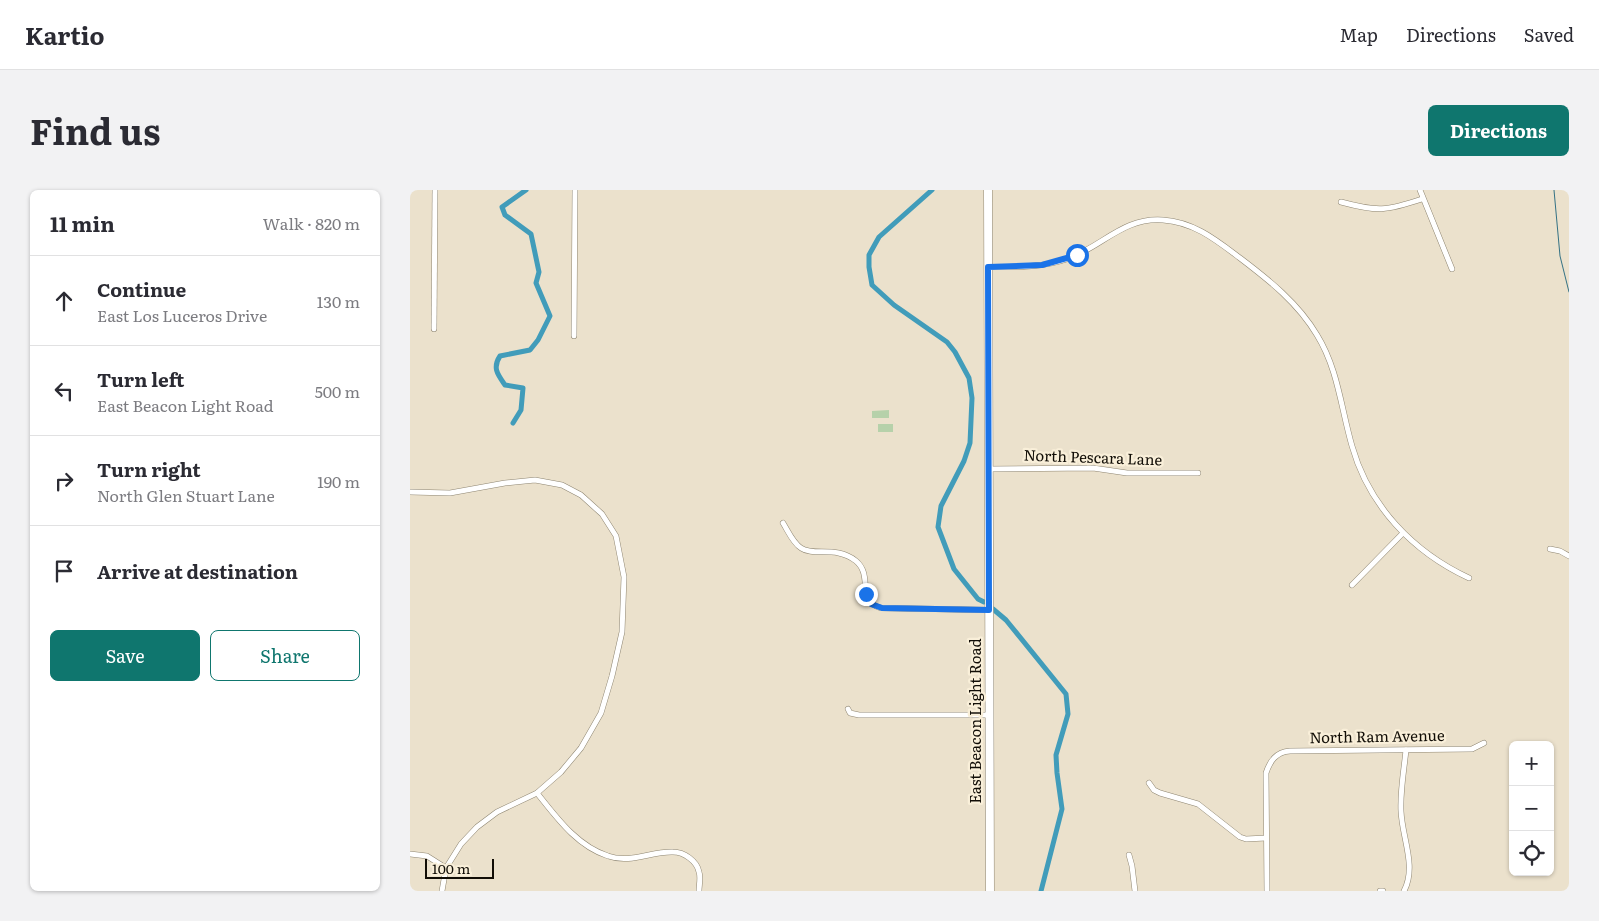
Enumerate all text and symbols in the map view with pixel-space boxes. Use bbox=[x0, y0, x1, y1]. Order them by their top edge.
text: Kartio bbox=[25, 17, 104, 52]
text: Map bbox=[1340, 21, 1378, 48]
text: Directions bbox=[1406, 21, 1496, 48]
text: Saved bbox=[1524, 21, 1574, 48]
text: Find us bbox=[30, 104, 160, 156]
button: Directions bbox=[1428, 105, 1569, 156]
text: 11 min bbox=[50, 207, 115, 238]
text: Walk · 820 m bbox=[263, 211, 360, 235]
route start bbox=[1066, 244, 1089, 267]
text: Continue bbox=[97, 275, 186, 303]
icon: ahead bbox=[50, 287, 78, 315]
text: 130 m bbox=[317, 289, 360, 313]
text: East Los Luceros Drive bbox=[97, 303, 267, 327]
text: Turn left bbox=[97, 365, 184, 393]
icon: left bbox=[50, 377, 78, 405]
text: 500 m bbox=[315, 379, 360, 403]
text: East Beacon Light Road bbox=[97, 393, 274, 417]
street label: North Pescara Lane bbox=[1023, 443, 1163, 470]
text: Turn right bbox=[97, 455, 201, 483]
icon: right bbox=[50, 467, 78, 495]
text: 190 m bbox=[317, 469, 360, 493]
text: North Glen Stuart Lane bbox=[97, 483, 275, 507]
icon: arrive bbox=[50, 557, 78, 585]
text: Arrive at destination bbox=[97, 557, 298, 585]
route end bbox=[855, 583, 878, 606]
button: Save bbox=[50, 630, 200, 681]
button: Share bbox=[210, 630, 360, 681]
street label: East Beacon Light Road bbox=[963, 638, 986, 804]
street label: North Ram Avenue bbox=[1309, 723, 1445, 748]
map controls bbox=[1509, 741, 1554, 876]
button: + bbox=[1509, 741, 1554, 786]
button: − bbox=[1509, 786, 1554, 831]
button: locate bbox=[1509, 831, 1554, 876]
scale bar bbox=[425, 856, 494, 879]
text: 100 m bbox=[432, 858, 470, 878]

